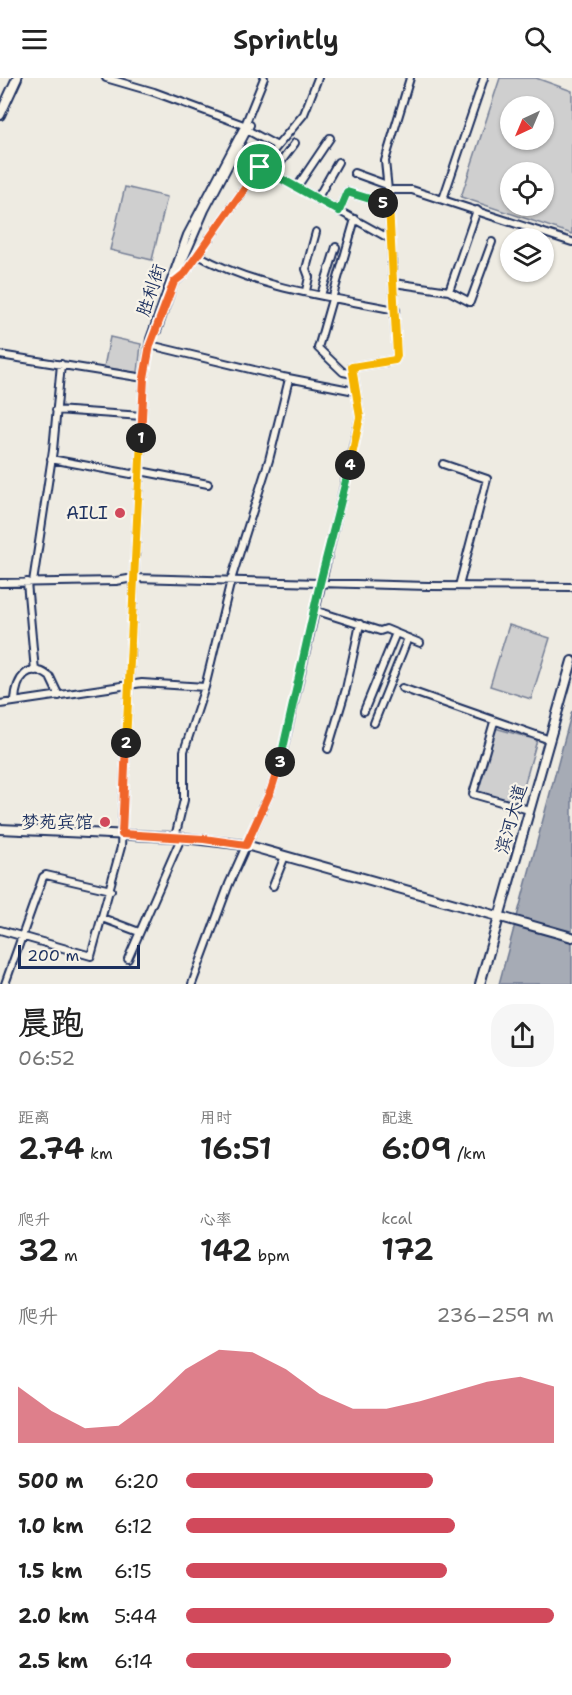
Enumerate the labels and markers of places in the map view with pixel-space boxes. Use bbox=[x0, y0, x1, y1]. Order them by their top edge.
pin bbox=[234, 141, 285, 192]
pin: 5 bbox=[368, 188, 398, 218]
pin: 1 bbox=[126, 423, 156, 453]
pin: 4 bbox=[335, 450, 365, 480]
place label: AILI bbox=[66, 501, 108, 525]
marker: AILI bbox=[113, 506, 127, 520]
pin: 2 bbox=[111, 728, 141, 758]
pin: 3 bbox=[265, 747, 295, 777]
place label: 梦苑宾馆 bbox=[21, 810, 93, 834]
marker: 梦苑宾馆 bbox=[98, 815, 112, 829]

